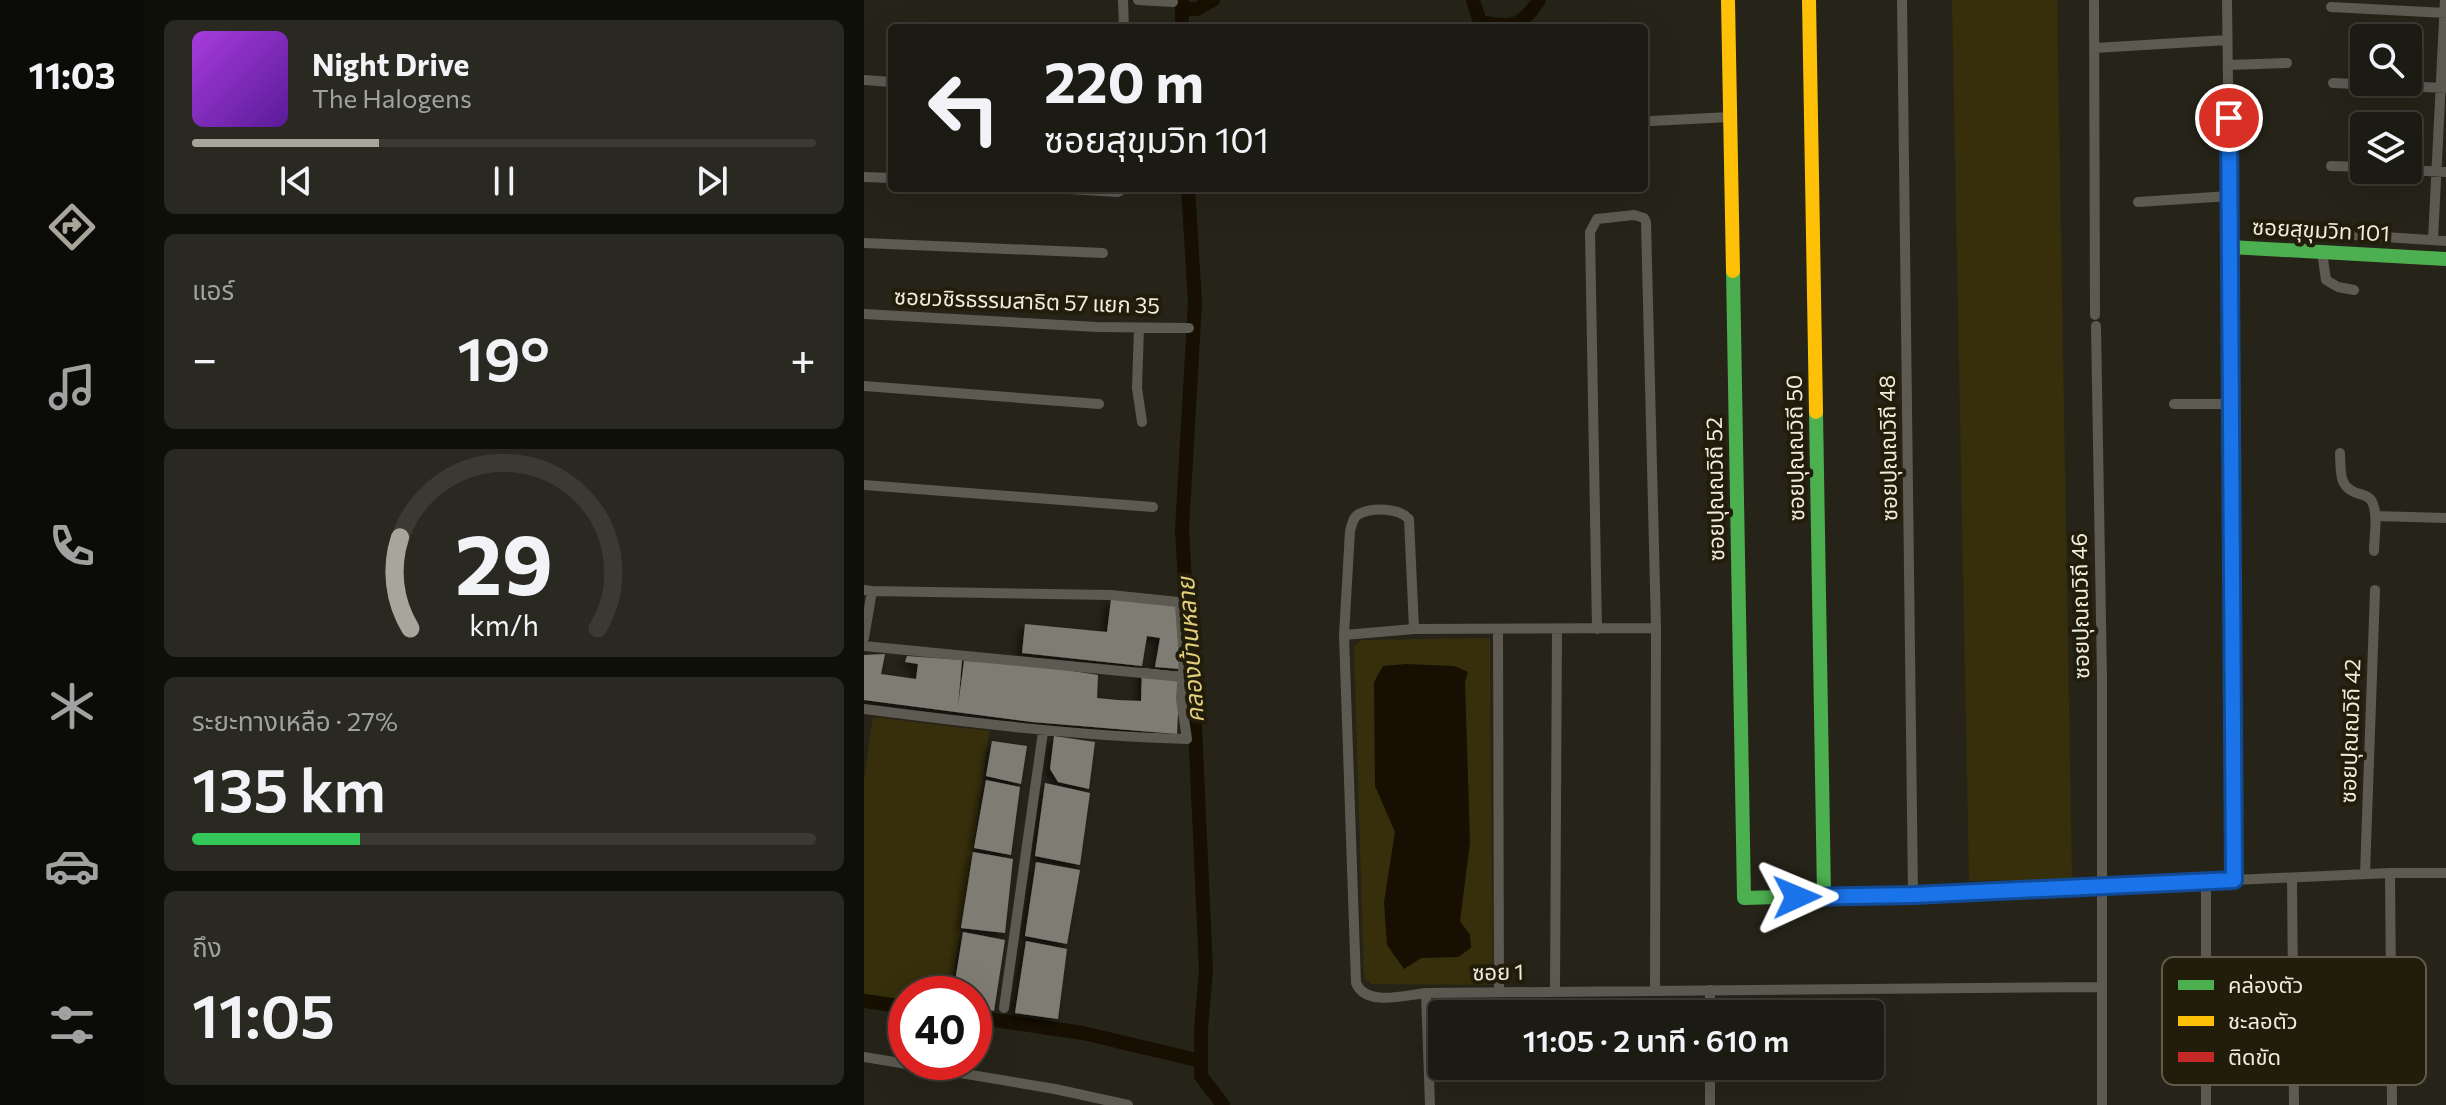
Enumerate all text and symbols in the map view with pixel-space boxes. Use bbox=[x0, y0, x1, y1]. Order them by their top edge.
map controls bbox=[2350, 24, 2422, 184]
button: search bbox=[2350, 24, 2422, 96]
text: Night Drive bbox=[312, 45, 469, 82]
text: 220 m bbox=[1044, 46, 1204, 115]
text: 11:03 bbox=[29, 52, 115, 96]
icon: left bbox=[912, 56, 1016, 160]
text: The Halogens bbox=[312, 82, 472, 113]
pin bbox=[2195, 84, 2263, 152]
icon: arrive bbox=[2207, 96, 2251, 140]
button: layers bbox=[2350, 112, 2422, 184]
text: ซอยสุขุมวิท 101 bbox=[1044, 116, 1269, 160]
icon: previous bbox=[274, 159, 318, 203]
icon: pause bbox=[482, 159, 526, 203]
icon: next bbox=[690, 159, 734, 203]
icon: directions bbox=[44, 199, 100, 255]
street label: ซอยสุขุมวิท 101 bbox=[2252, 212, 2390, 248]
text: แอร์ bbox=[192, 274, 234, 305]
street label: ซอยวชิรธรรมสาธิต 57 แยก 35 bbox=[894, 282, 1161, 319]
text: 19° bbox=[457, 320, 550, 393]
text: − bbox=[192, 330, 217, 384]
text: + bbox=[790, 330, 816, 384]
icon: music bbox=[44, 359, 100, 415]
street label: ซอยปุณณวิถี 50 bbox=[1780, 375, 1810, 521]
street label: ซอยปุณณวิถี 48 bbox=[1873, 375, 1903, 521]
street label: ซอยปุณณวิถี 52 bbox=[1700, 417, 1730, 561]
text: 29 bbox=[455, 509, 553, 611]
icon: phone bbox=[44, 518, 100, 574]
street label: ซอยปุณณวิถี 46 bbox=[2065, 533, 2095, 679]
water label: คลองบ้านหลาย bbox=[1170, 575, 1209, 724]
text: km/h bbox=[469, 607, 539, 642]
street label: ซอยปุณณวิถี 42 bbox=[2333, 658, 2367, 804]
icon: climate bbox=[44, 678, 100, 734]
text: ระยะทางเหลือ · 27% bbox=[192, 705, 398, 736]
text: 135 km bbox=[192, 751, 386, 824]
icon: car bbox=[44, 838, 100, 894]
position arrow bbox=[1755, 855, 1839, 939]
text: ถึง bbox=[192, 931, 222, 962]
legend bbox=[2162, 957, 2426, 1085]
street label: ซอย 1 bbox=[1472, 958, 1524, 985]
text: คล่องตัว bbox=[2228, 971, 2303, 998]
speed limit sign: 40 bbox=[888, 976, 992, 1080]
text: 11:05 bbox=[192, 977, 335, 1050]
icon: filters bbox=[44, 997, 100, 1053]
text: ชะลอตัว bbox=[2228, 1007, 2298, 1034]
text: 11:05 · 2 นาที · 610 m bbox=[1523, 1021, 1789, 1058]
text: ติดขัด bbox=[2228, 1043, 2281, 1070]

